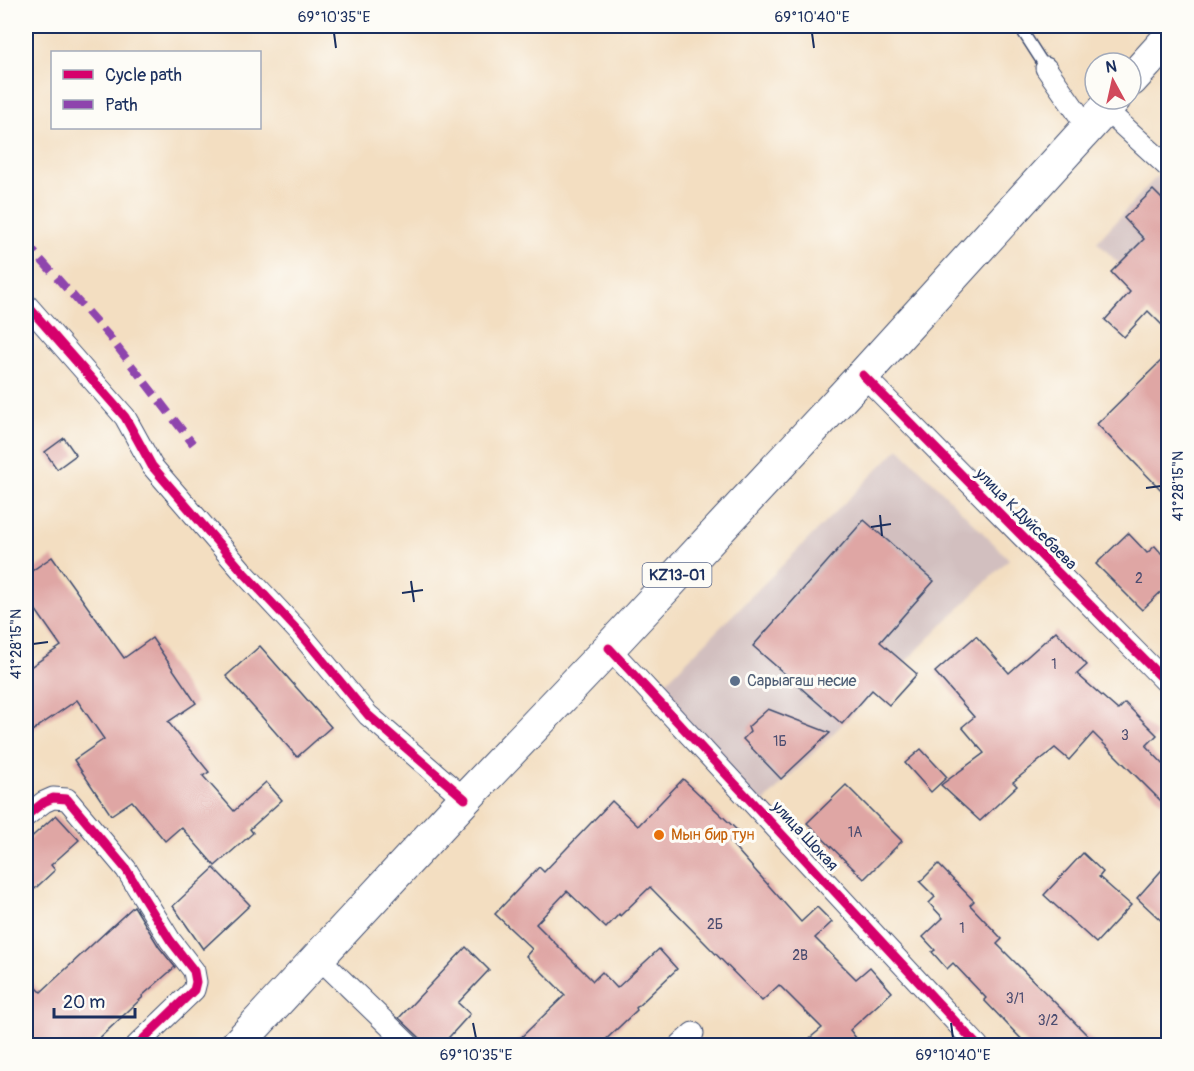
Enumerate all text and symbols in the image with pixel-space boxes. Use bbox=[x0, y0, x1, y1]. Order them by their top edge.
text: 69°10'35"E bbox=[298, 8, 370, 27]
text: 69°10'40"E bbox=[775, 8, 850, 27]
legend bbox=[51, 51, 261, 129]
north arrow bbox=[1083, 51, 1143, 111]
text: N bbox=[1104, 56, 1118, 78]
text: Cycle path bbox=[105, 64, 182, 87]
text: Path bbox=[105, 94, 138, 117]
text: 41°28'15"N bbox=[1169, 451, 1188, 521]
street label: улица К.Дуйсебаева bbox=[970, 463, 1081, 574]
road number: KZ13-01 bbox=[642, 563, 712, 587]
house number: 2 bbox=[1135, 570, 1143, 587]
text: 41°28'15"N bbox=[7, 609, 26, 679]
house number: 1 bbox=[1051, 656, 1057, 673]
place label: Сарыагаш несие bbox=[747, 671, 856, 691]
marker: Сарыагаш несие bbox=[728, 674, 742, 688]
house number: 3 bbox=[1121, 727, 1129, 744]
house number: 1Б bbox=[773, 733, 787, 750]
street label: улица Шокая bbox=[767, 796, 842, 875]
house number: 1А bbox=[848, 824, 862, 841]
place label: Мын бир тун bbox=[671, 825, 754, 845]
marker: Мын бир тун bbox=[652, 828, 666, 842]
house number: 2Б bbox=[707, 916, 723, 933]
house number: 1 bbox=[959, 920, 965, 937]
house number: 2В bbox=[792, 947, 808, 964]
scale bar bbox=[54, 981, 135, 1019]
house number: 3/1 bbox=[1006, 990, 1024, 1007]
text: 20 m bbox=[63, 991, 105, 1014]
house number: 3/2 bbox=[1038, 1012, 1059, 1029]
text: 69°10'35"E bbox=[440, 1046, 512, 1065]
text: 69°10'40"E bbox=[916, 1046, 991, 1065]

